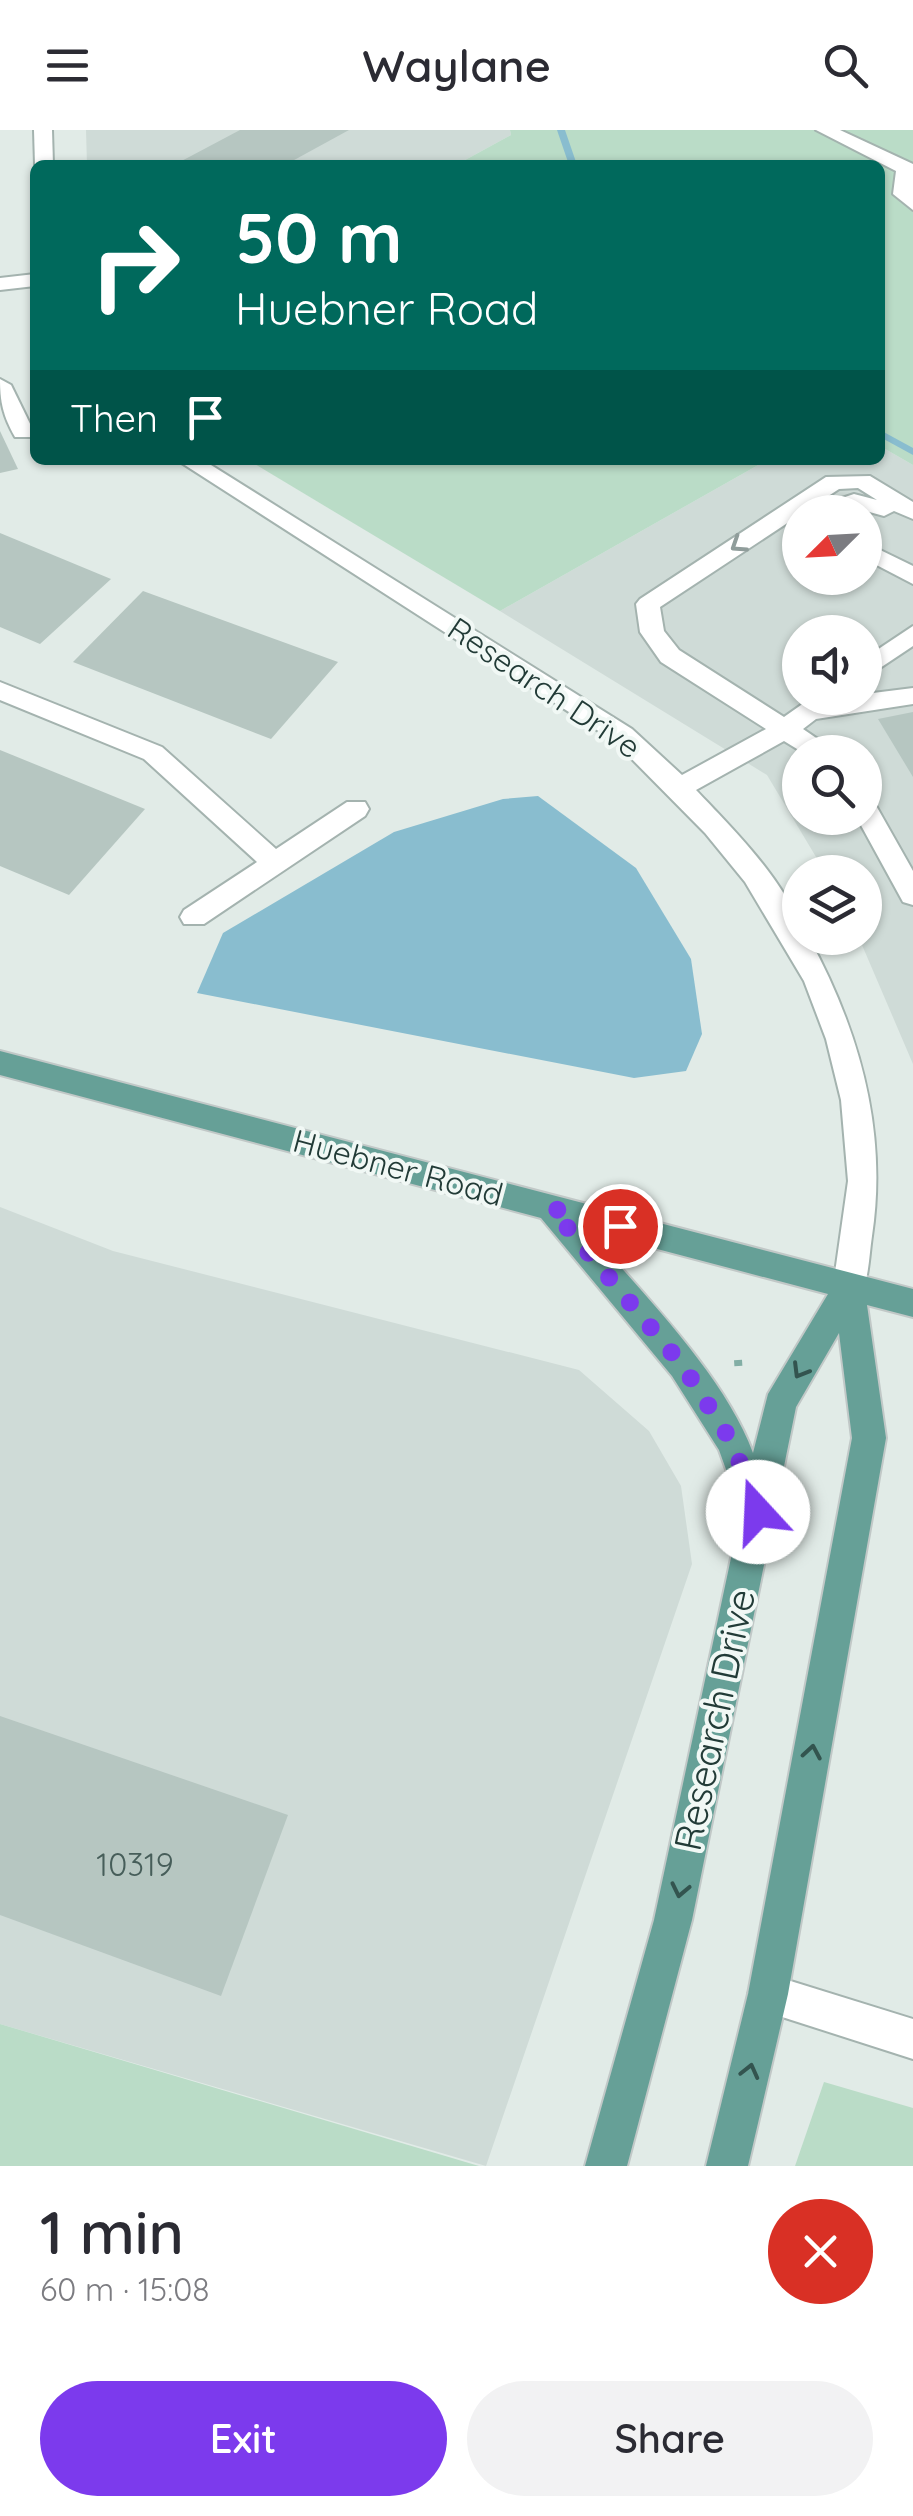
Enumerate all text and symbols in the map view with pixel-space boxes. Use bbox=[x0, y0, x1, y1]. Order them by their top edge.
text: Waylane bbox=[362, 37, 551, 93]
icon: menu bbox=[40, 38, 95, 93]
icon: search bbox=[818, 38, 873, 93]
text: 50 m bbox=[235, 193, 402, 281]
icon: right bbox=[70, 200, 200, 330]
text: Huebner Road bbox=[235, 280, 538, 336]
icon: arrive bbox=[178, 390, 233, 445]
text: Then bbox=[70, 394, 158, 442]
north arrow bbox=[782, 495, 882, 595]
map controls bbox=[782, 495, 882, 955]
one-way arrow bbox=[731, 532, 749, 551]
street label: Research Drive bbox=[440, 608, 649, 766]
button: sound bbox=[782, 615, 882, 715]
button: search bbox=[782, 735, 882, 835]
button: layers bbox=[782, 855, 882, 955]
street label: Huebner Road bbox=[289, 1120, 508, 1214]
pin bbox=[578, 1184, 663, 1269]
icon: arrive bbox=[593, 1199, 648, 1254]
one-way arrow bbox=[793, 1360, 812, 1378]
position arrow bbox=[706, 1460, 810, 1564]
street label: Research Drive bbox=[663, 1585, 765, 1855]
one-way arrow bbox=[801, 1744, 822, 1761]
house number: 10319 bbox=[96, 1844, 174, 1884]
one-way arrow bbox=[670, 1881, 691, 1898]
one-way arrow bbox=[738, 2063, 759, 2080]
text: 1 min bbox=[40, 2194, 184, 2269]
button: close bbox=[768, 2199, 873, 2304]
text: 60 m · 15:08 bbox=[40, 2269, 209, 2309]
button: Exit bbox=[40, 2381, 447, 2496]
button: Share bbox=[467, 2381, 873, 2496]

